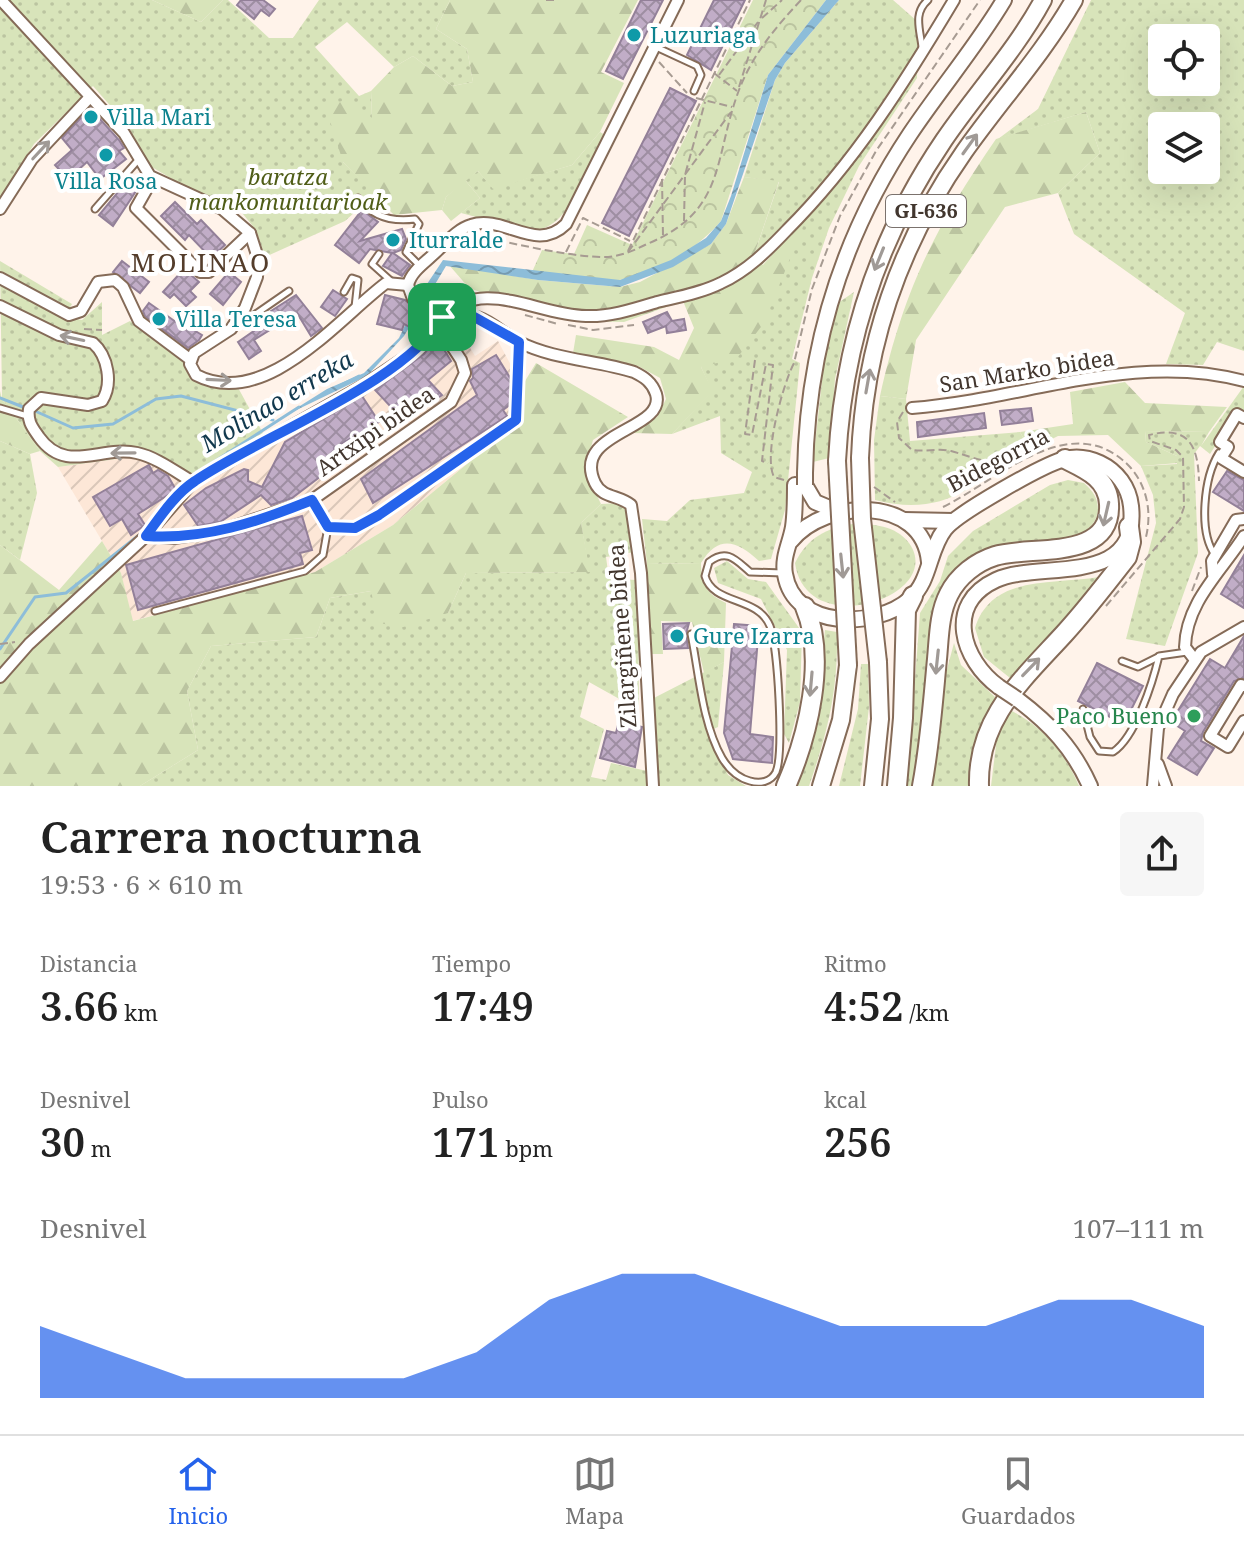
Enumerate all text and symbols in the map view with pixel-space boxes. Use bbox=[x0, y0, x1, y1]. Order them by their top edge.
place label: Luzuriaga bbox=[650, 19, 757, 49]
map controls bbox=[1148, 24, 1220, 184]
button: locate bbox=[1148, 24, 1220, 96]
marker: Luzuriaga bbox=[625, 26, 643, 44]
place label: Villa Mari bbox=[107, 101, 211, 131]
marker: Villa Mari bbox=[82, 108, 100, 126]
button: layers bbox=[1148, 112, 1220, 184]
one-way arrow bbox=[961, 134, 978, 156]
one-way arrow bbox=[31, 140, 49, 160]
marker: Villa Rosa bbox=[97, 146, 115, 164]
park label: baratza mankomunitarioak bbox=[189, 161, 389, 216]
place label: Villa Rosa bbox=[54, 165, 158, 195]
road number: GI-636 bbox=[886, 195, 966, 227]
place label: Iturralde bbox=[409, 224, 504, 254]
marker: Iturralde bbox=[384, 231, 402, 249]
district label: MOLINAO bbox=[131, 244, 271, 280]
one-way arrow bbox=[870, 247, 885, 271]
pin bbox=[408, 283, 476, 351]
icon: arrive bbox=[420, 295, 464, 339]
place label: Villa Teresa bbox=[175, 303, 297, 333]
marker: Villa Teresa bbox=[150, 310, 168, 328]
one-way arrow bbox=[60, 330, 86, 345]
street label: San Marko bidea bbox=[937, 341, 1116, 399]
water label: Molinao erreka bbox=[193, 342, 359, 460]
one-way arrow bbox=[861, 369, 876, 394]
one-way arrow bbox=[205, 373, 232, 388]
street label: Artxipi bidea bbox=[309, 378, 439, 482]
street label: Bidegorria bbox=[941, 420, 1054, 499]
one-way arrow bbox=[110, 445, 136, 461]
one-way arrow bbox=[1098, 501, 1113, 527]
street label: Zilargiñene bidea bbox=[600, 543, 642, 729]
one-way arrow bbox=[835, 552, 850, 579]
place label: Gure Izarra bbox=[693, 620, 815, 650]
marker: Gure Izarra bbox=[668, 627, 686, 645]
one-way arrow bbox=[929, 648, 944, 675]
one-way arrow bbox=[1022, 657, 1041, 677]
one-way arrow bbox=[804, 670, 819, 697]
place label: Paco Bueno bbox=[1056, 700, 1178, 730]
marker: Paco Bueno bbox=[1185, 707, 1203, 725]
text: Carrera nocturna bbox=[40, 806, 422, 866]
button: share bbox=[1120, 812, 1204, 896]
text: 19:53 · 6 × 610 m bbox=[40, 866, 243, 902]
text: Distancia bbox=[40, 948, 138, 978]
text: Tiempo bbox=[432, 948, 511, 978]
text: Ritmo bbox=[824, 948, 887, 978]
text: 3.66 bbox=[40, 978, 119, 1033]
text: 17:49 bbox=[432, 978, 534, 1033]
text: 4:52 bbox=[824, 978, 903, 1033]
text: km bbox=[119, 997, 158, 1027]
text: /km bbox=[903, 997, 949, 1027]
text: Desnivel bbox=[40, 1084, 130, 1114]
text: Pulso bbox=[432, 1084, 489, 1114]
text: kcal bbox=[824, 1084, 866, 1114]
text: 30 bbox=[40, 1114, 85, 1169]
text: 171 bbox=[432, 1114, 500, 1169]
text: 256 bbox=[824, 1114, 892, 1169]
text: m bbox=[85, 1133, 112, 1163]
text: bpm bbox=[500, 1133, 553, 1163]
text: Desnivel bbox=[40, 1210, 147, 1246]
text: 107–111 m bbox=[1072, 1210, 1204, 1246]
tab: Inicio bbox=[168, 1452, 228, 1530]
tab: Mapa bbox=[565, 1452, 624, 1530]
tab: Guardados bbox=[961, 1452, 1076, 1530]

